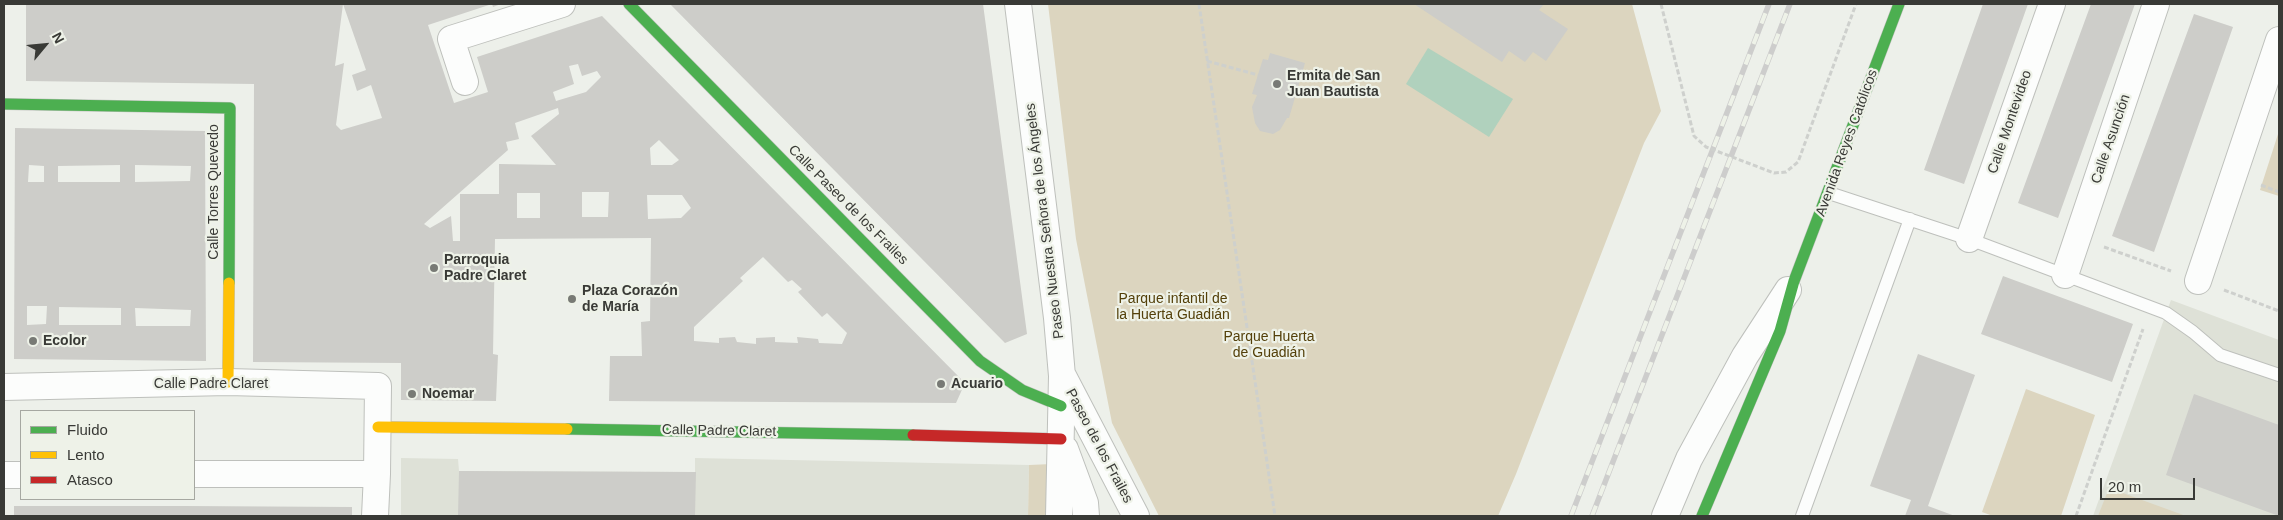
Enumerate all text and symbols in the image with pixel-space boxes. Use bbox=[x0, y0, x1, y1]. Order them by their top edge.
north arrow bbox=[20, 20, 70, 70]
text: N bbox=[49, 30, 68, 46]
street label: Avenida Reyes Católicos bbox=[1813, 67, 1881, 219]
place label: Ermita de San Juan Bautista bbox=[1287, 68, 1380, 100]
street label: Calle Montevideo bbox=[1984, 68, 2036, 176]
marker: Ermita de San Juan Bautista bbox=[1271, 78, 1283, 90]
street label: Calle Asunción bbox=[2088, 92, 2134, 186]
street label: Paseo Nuestra Señora de los Ángeles bbox=[1022, 102, 1068, 340]
street label: Calle Torres Quevedo bbox=[206, 124, 222, 260]
street label: Calle Paseo de los Frailes bbox=[785, 142, 911, 268]
place label: Parroquia Padre Claret bbox=[444, 252, 526, 284]
marker: Parroquia Padre Claret bbox=[428, 262, 440, 274]
place label: Plaza Corazón de María bbox=[582, 283, 678, 316]
park label: Parque infantil de la Huerta Guadián bbox=[1116, 291, 1230, 324]
marker: Plaza Corazón de María bbox=[566, 293, 578, 305]
park label: Parque Huerta de Guadián bbox=[1223, 329, 1315, 362]
place label: Ecolor bbox=[43, 333, 87, 349]
marker: Ecolor bbox=[27, 335, 39, 347]
street label: Calle Padre Claret bbox=[154, 376, 268, 392]
place label: Acuario bbox=[951, 376, 1003, 392]
marker: Acuario bbox=[935, 378, 947, 390]
place label: Noemar bbox=[422, 386, 474, 402]
street label: Paseo de los Frailes bbox=[1062, 386, 1136, 506]
marker: Noemar bbox=[406, 388, 418, 400]
legend bbox=[20, 410, 195, 500]
text: Fluido bbox=[67, 421, 108, 438]
street label: Calle Padre Claret bbox=[662, 422, 776, 440]
text: Lento bbox=[67, 446, 105, 463]
scale bar bbox=[2103, 468, 2198, 500]
text: Atasco bbox=[67, 471, 113, 488]
text: 20 m bbox=[2108, 478, 2141, 495]

